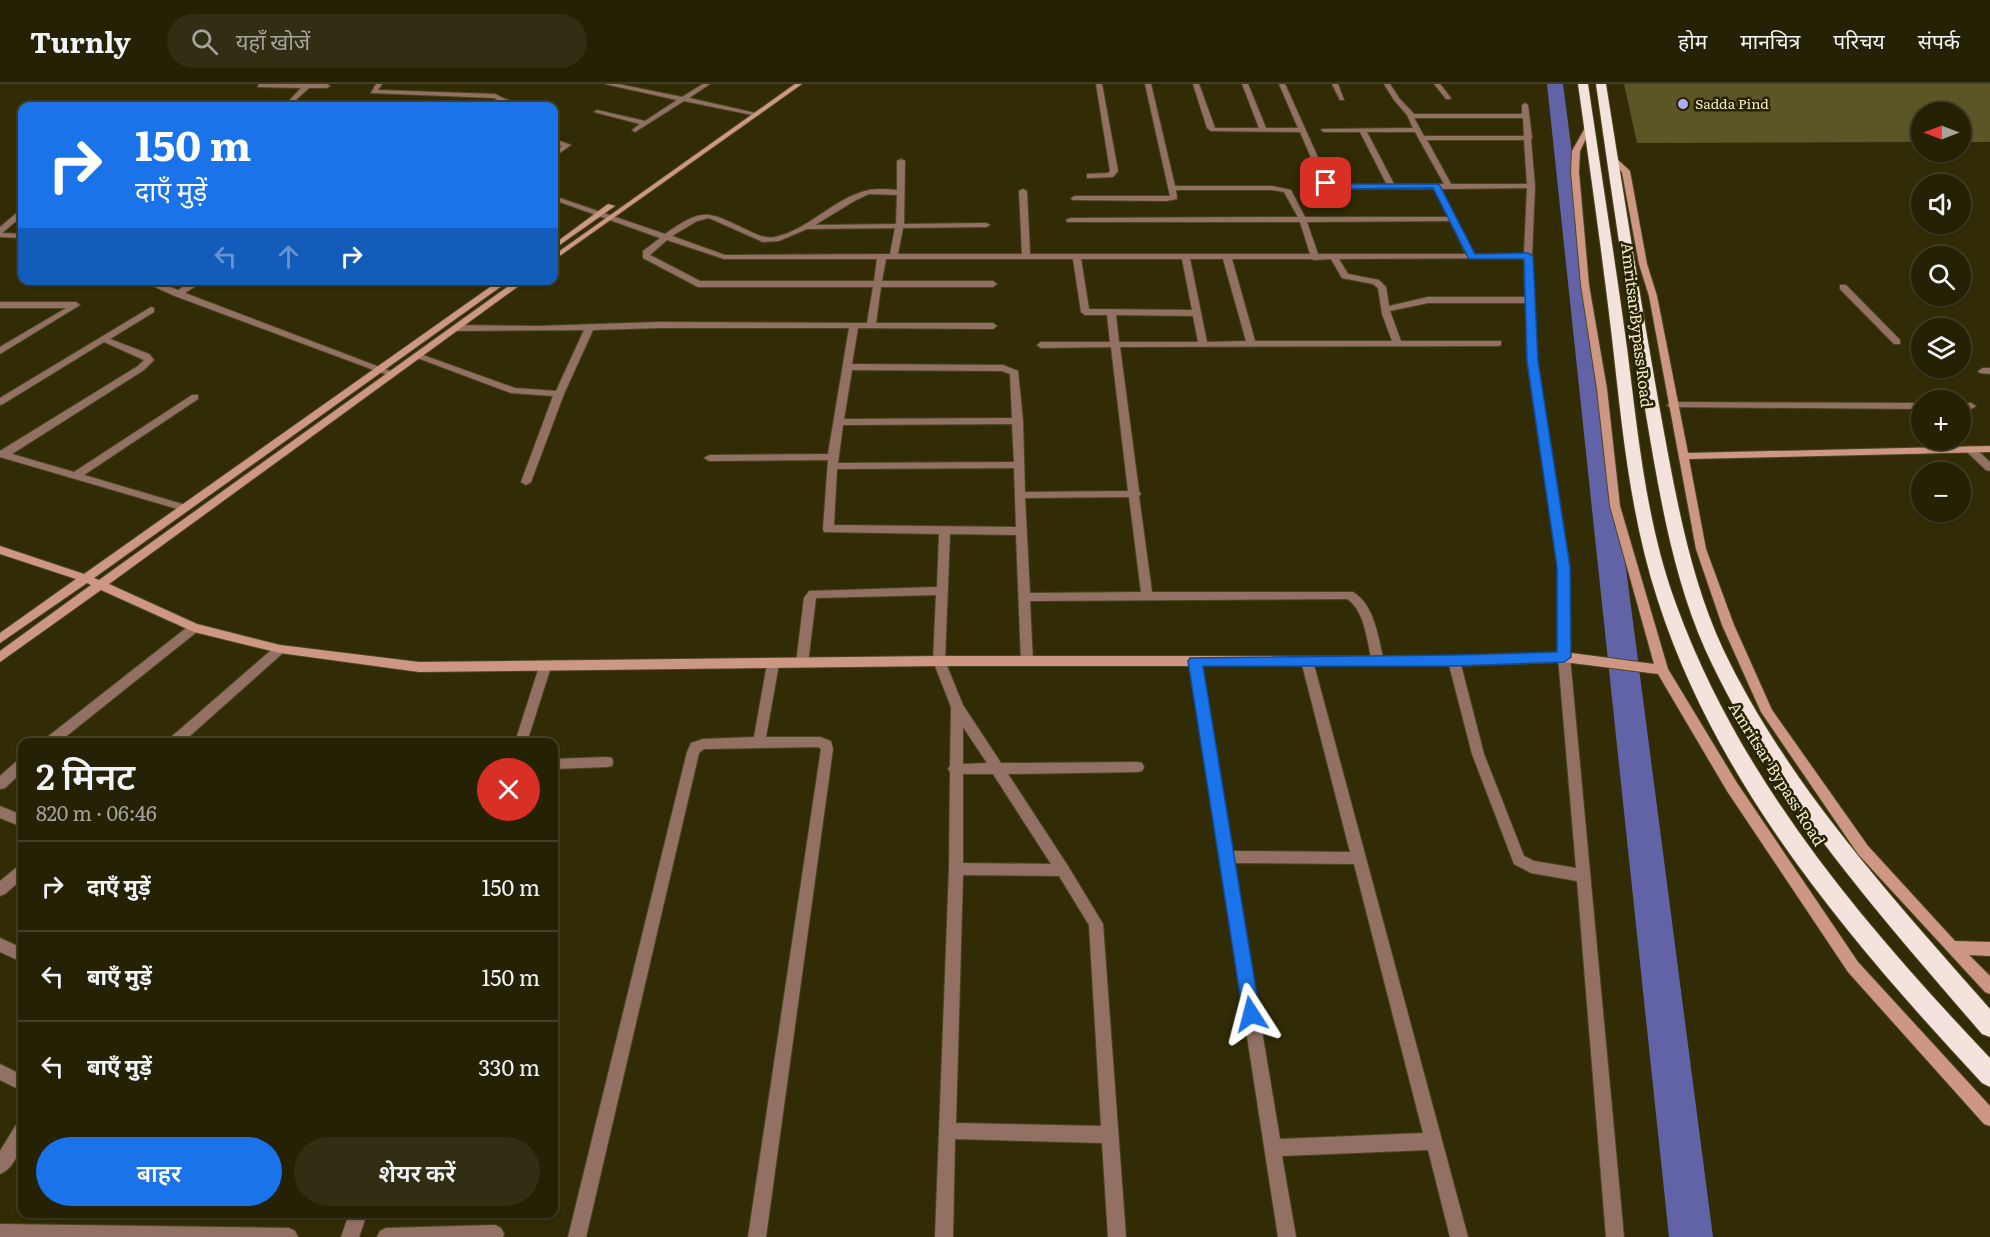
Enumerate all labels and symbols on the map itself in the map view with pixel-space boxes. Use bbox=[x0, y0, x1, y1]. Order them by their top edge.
place label: Sadda Pind bbox=[1695, 93, 1769, 113]
marker: Sadda Pind bbox=[1676, 97, 1690, 111]
north arrow bbox=[1911, 102, 1971, 162]
pin bbox=[1300, 157, 1351, 208]
street label: Amritsar Bypass Road bbox=[1616, 241, 1660, 409]
street label: Amritsar Bypass Road bbox=[1724, 697, 1832, 850]
position arrow bbox=[1219, 982, 1283, 1046]

